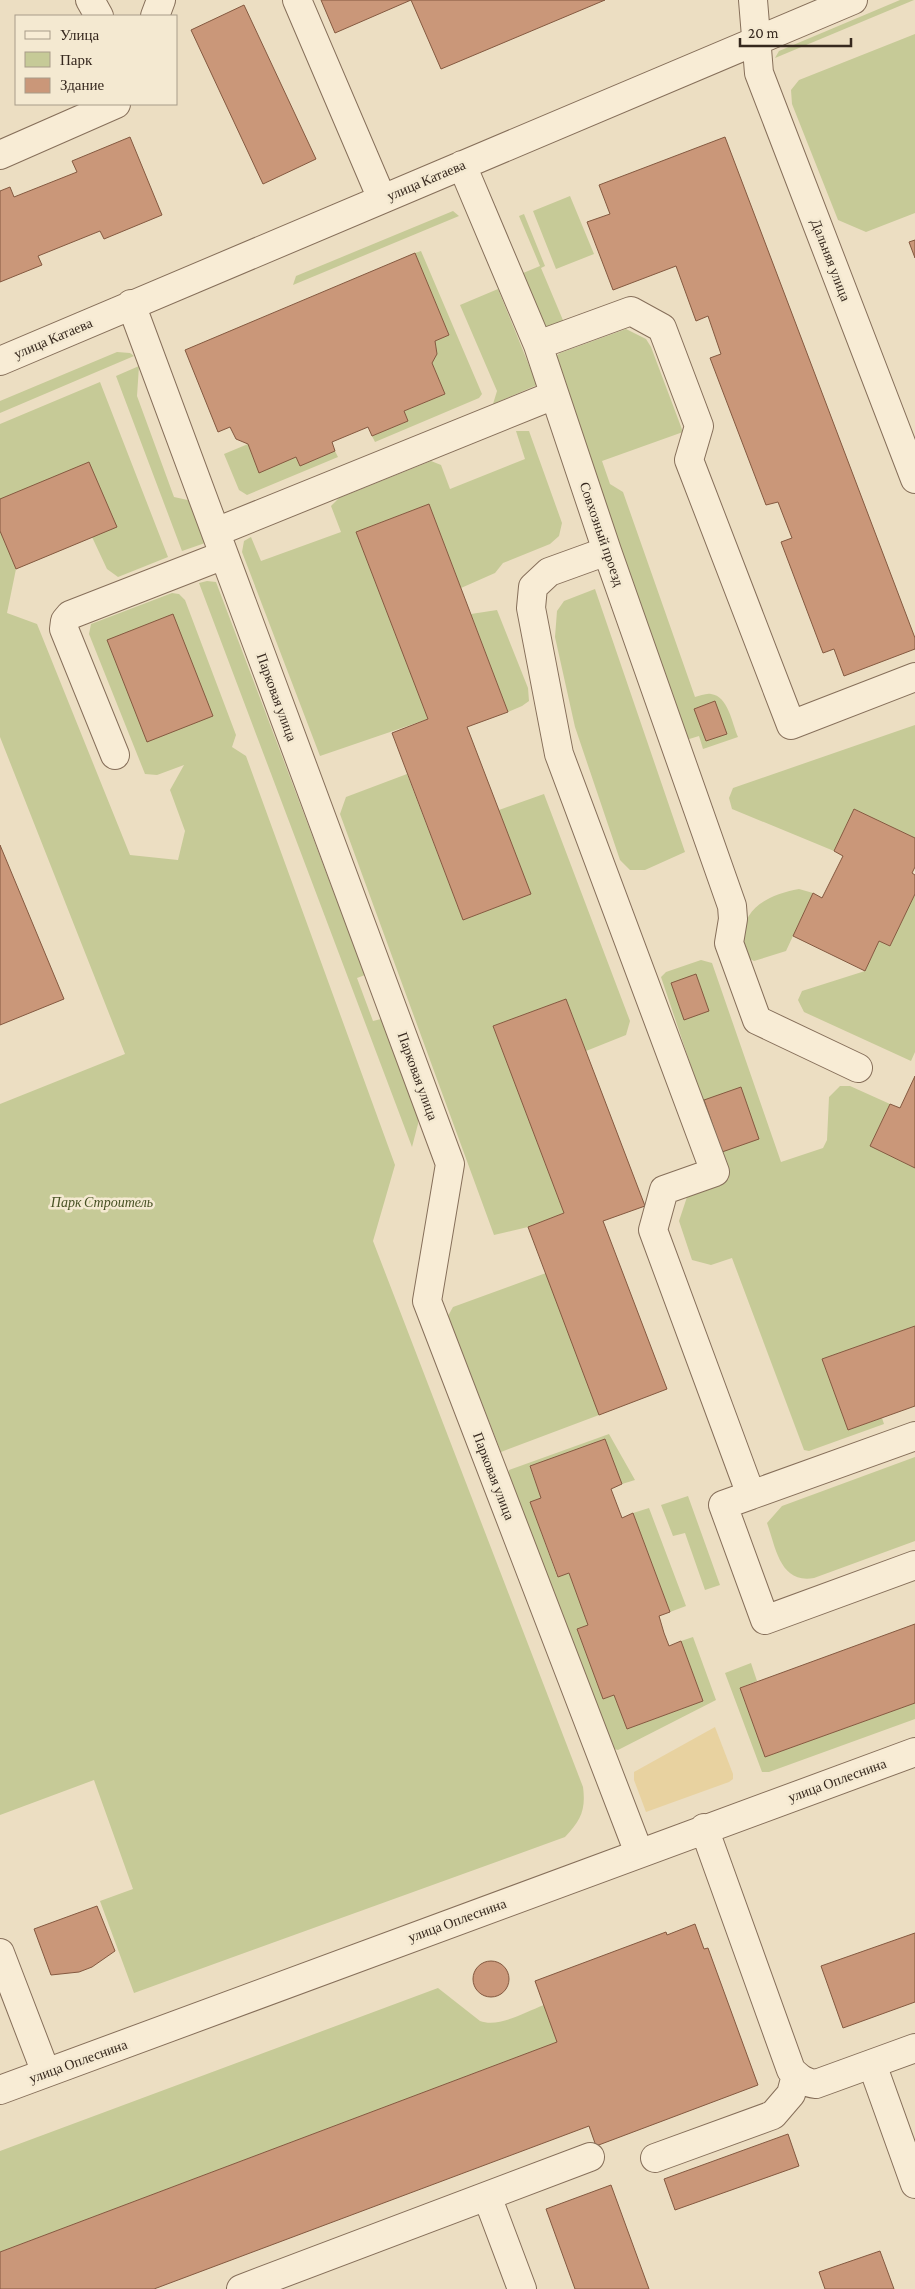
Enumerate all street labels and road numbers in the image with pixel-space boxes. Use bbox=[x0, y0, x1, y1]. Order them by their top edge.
street label: улица Катаева bbox=[384, 156, 468, 204]
street label: Дальняя улица bbox=[808, 217, 854, 304]
street label: улица Катаева bbox=[11, 314, 95, 362]
street label: Совхозный проезд bbox=[577, 480, 627, 588]
street label: Парковая улица bbox=[254, 651, 301, 744]
street label: Парковая улица bbox=[395, 1030, 442, 1123]
street label: Парковая улица bbox=[470, 1430, 518, 1523]
street label: улица Оплеснина bbox=[786, 1755, 889, 1805]
street label: улица Оплеснина bbox=[406, 1895, 509, 1945]
street label: улица Оплеснина bbox=[27, 2036, 130, 2086]

